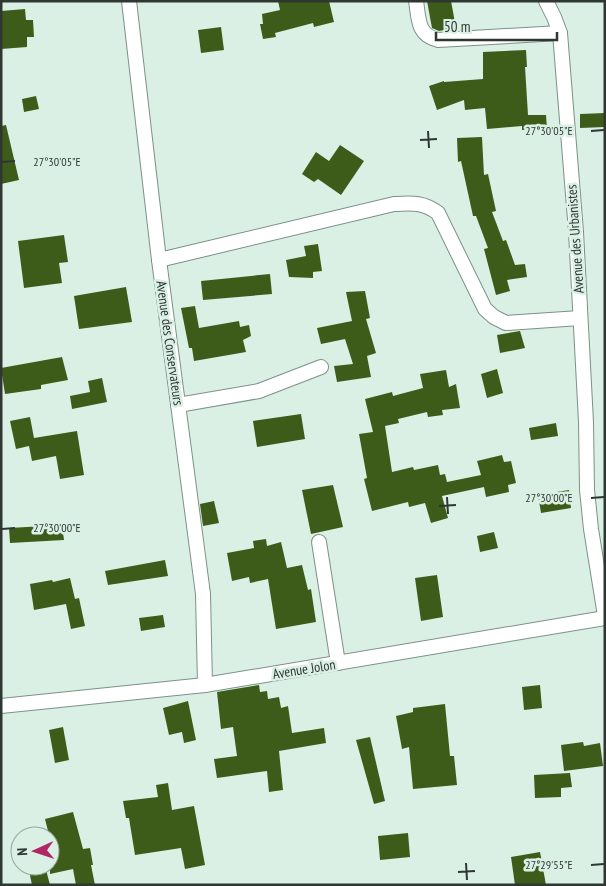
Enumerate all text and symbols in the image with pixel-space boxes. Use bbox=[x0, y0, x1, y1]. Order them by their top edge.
scale bar bbox=[436, 10, 557, 42]
text: 50 m bbox=[444, 17, 470, 36]
text: 27°30'05"E bbox=[525, 123, 573, 138]
text: 27°30'05"E bbox=[33, 154, 81, 169]
street label: Avenue des Urbanistes bbox=[562, 184, 588, 294]
street label: Avenue des Conservateurs bbox=[152, 280, 188, 407]
text: 27°30'00"E bbox=[525, 490, 573, 505]
text: 27°30'00"E bbox=[33, 520, 81, 535]
street label: Avenue Jolon bbox=[271, 655, 337, 683]
north arrow bbox=[10, 826, 60, 876]
text: N bbox=[13, 847, 31, 856]
text: 27°29'55"E bbox=[525, 857, 573, 872]

